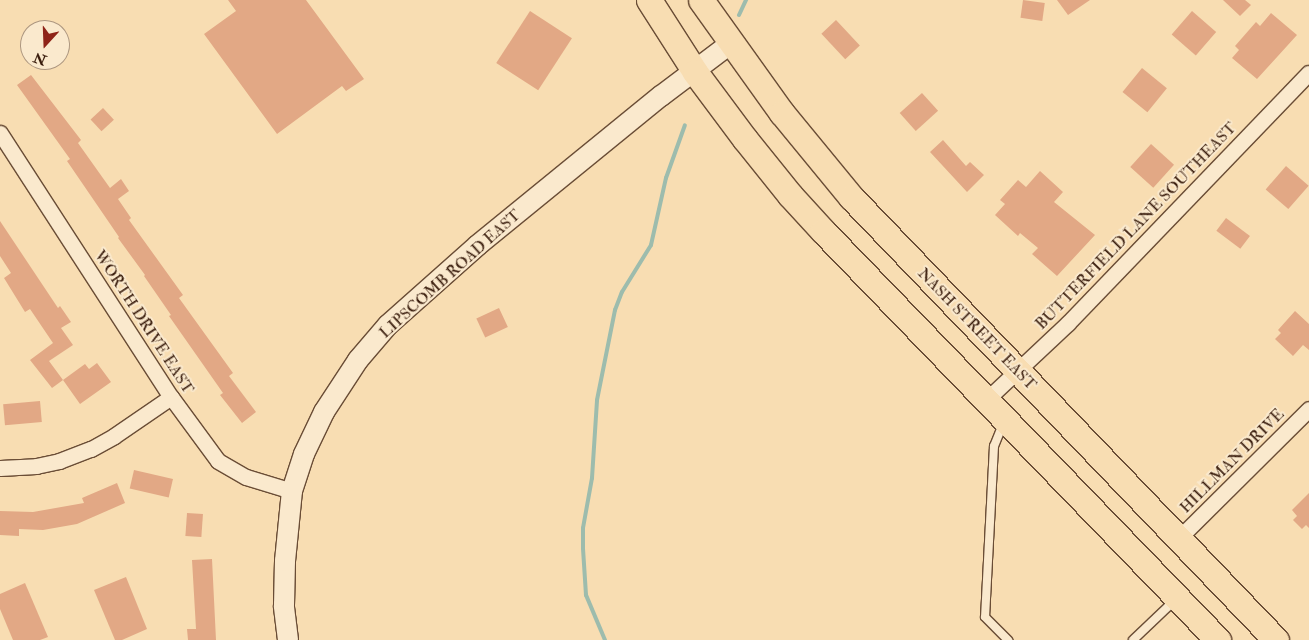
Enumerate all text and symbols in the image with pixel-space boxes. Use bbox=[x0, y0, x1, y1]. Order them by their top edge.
north arrow bbox=[20, 20, 70, 70]
text: N bbox=[31, 48, 49, 69]
street label: BUTTERFIELD LANE SOUTHEAST bbox=[1032, 118, 1240, 334]
street label: LIPSCOMB ROAD EAST bbox=[376, 206, 524, 342]
street label: WORTH DRIVE EAST bbox=[90, 246, 198, 398]
street label: NASH STREET EAST bbox=[914, 264, 1040, 394]
street label: HILLMAN DRIVE bbox=[1176, 405, 1288, 517]

